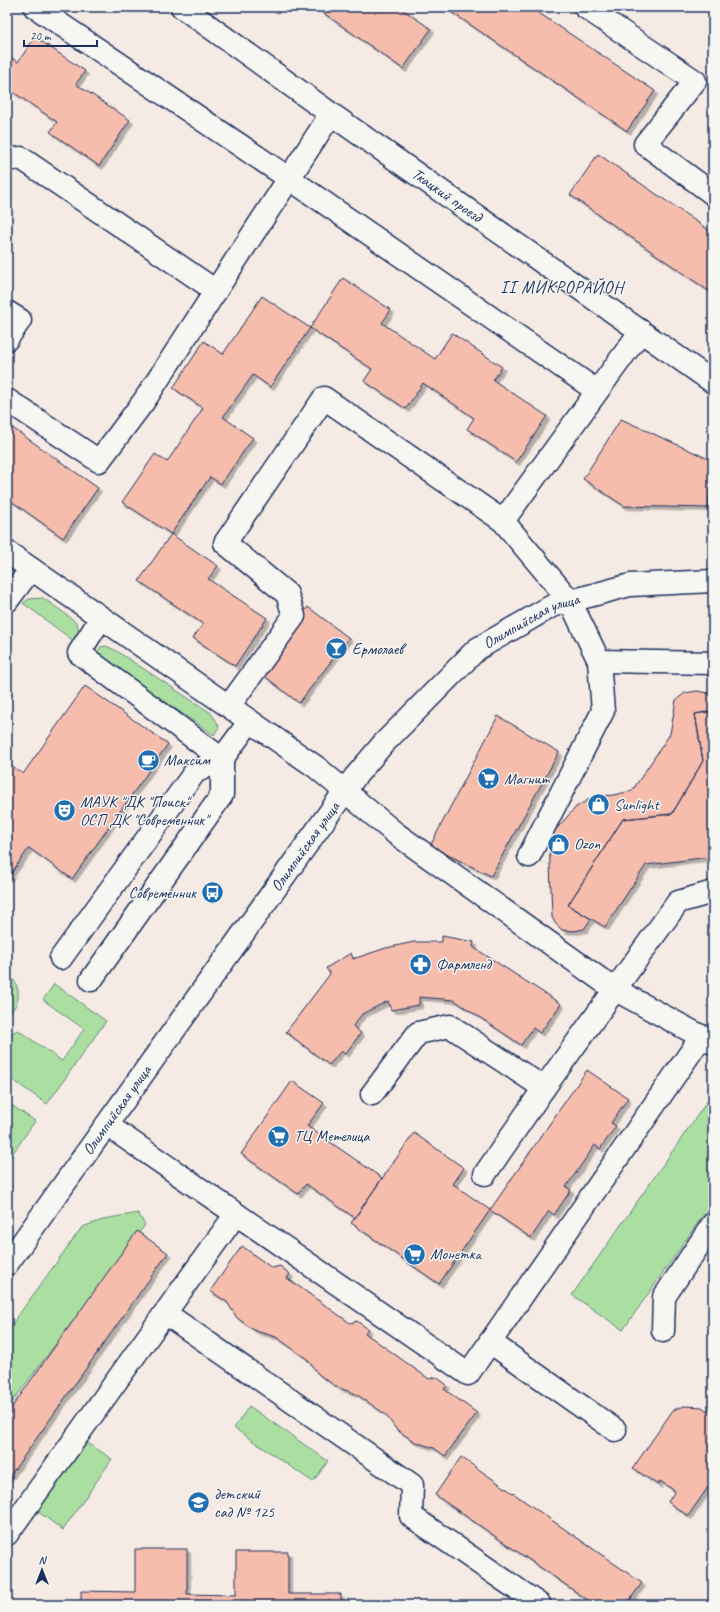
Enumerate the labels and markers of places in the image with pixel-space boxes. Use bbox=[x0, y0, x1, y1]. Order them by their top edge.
bar icon: Ермолаев bbox=[323, 636, 349, 662]
place label: Ермолаев bbox=[352, 639, 407, 659]
cafe icon: Максим bbox=[136, 747, 162, 773]
place label: Максим bbox=[164, 750, 211, 770]
supermarket icon: Магнит bbox=[476, 766, 502, 792]
place label: Магнит bbox=[504, 769, 551, 789]
place label: МАУК "ДК "Поиск" ОСП ДК "Современник" bbox=[80, 792, 211, 830]
shop icon: Sunlight bbox=[586, 792, 612, 818]
place label: Sunlight bbox=[614, 795, 660, 815]
theatre icon: МАУК "ДК "Поиск" ОСП ДК "Современник" bbox=[51, 798, 77, 824]
shop icon: Ozon bbox=[545, 831, 571, 857]
place label: Ozon bbox=[574, 834, 601, 854]
bus stop icon: Современник bbox=[199, 880, 225, 906]
place label: Современник bbox=[129, 883, 197, 903]
pharmacy icon: Фармленд bbox=[408, 951, 434, 977]
place label: Фармленд bbox=[436, 954, 493, 974]
supermarket icon: ТЦ Метелица bbox=[266, 1123, 292, 1149]
place label: ТЦ Метелица bbox=[294, 1126, 371, 1146]
supermarket icon: Монетка bbox=[402, 1241, 428, 1267]
place label: Монетка bbox=[430, 1244, 483, 1264]
place label: детский сад № 125 bbox=[214, 1484, 275, 1522]
school or university icon: детский сад № 125 bbox=[185, 1490, 211, 1516]

